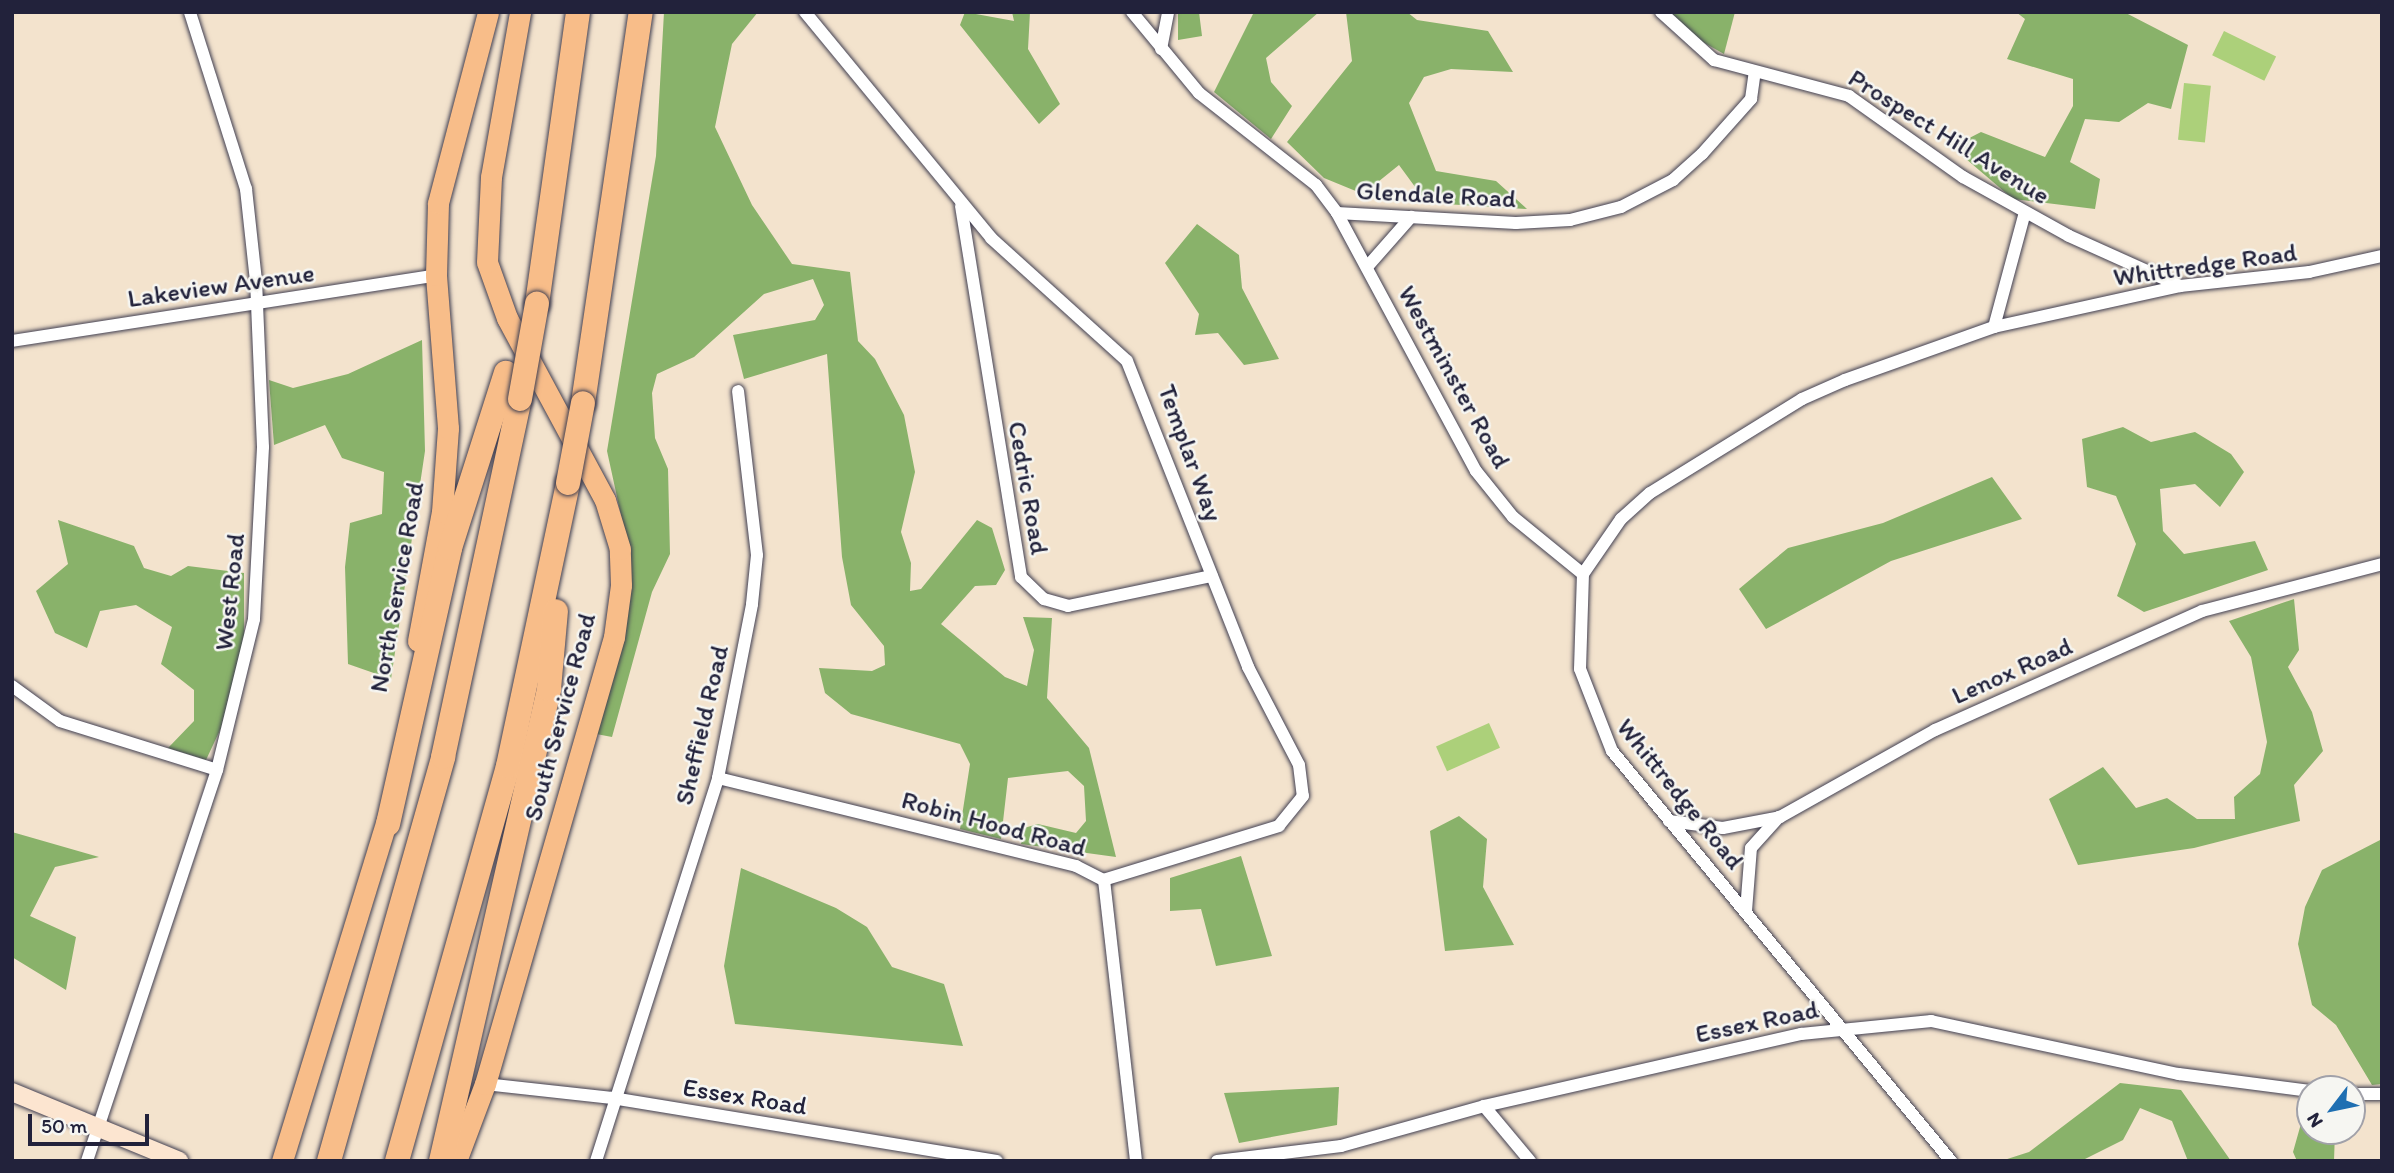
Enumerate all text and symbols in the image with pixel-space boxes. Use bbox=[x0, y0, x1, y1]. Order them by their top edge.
street label: Prospect Hill Avenue bbox=[1843, 63, 2055, 211]
street label: Glendale Road bbox=[1355, 175, 1517, 215]
street label: Whittredge Road bbox=[2111, 237, 2299, 293]
street label: Lakeview Avenue bbox=[126, 257, 316, 315]
street label: Westminster Road bbox=[1391, 280, 1517, 474]
street label: Templar Way bbox=[1151, 381, 1229, 525]
street label: Cedric Road bbox=[1001, 419, 1055, 557]
street label: North Service Road bbox=[363, 479, 431, 695]
street label: West Road bbox=[208, 532, 252, 652]
street label: South Service Road bbox=[517, 610, 603, 824]
street label: Lenox Road bbox=[1947, 631, 2077, 711]
street label: Sheffield Road bbox=[669, 642, 735, 808]
street label: Whittredge Road bbox=[1610, 712, 1750, 876]
street label: Robin Hood Road bbox=[898, 784, 1090, 864]
street label: Essex Road bbox=[1693, 994, 1821, 1050]
street label: Essex Road bbox=[681, 1072, 809, 1122]
north arrow bbox=[2296, 1075, 2366, 1145]
scale bar bbox=[32, 1100, 152, 1144]
text: N bbox=[2301, 1109, 2328, 1132]
text: 50 m bbox=[41, 1113, 87, 1138]

